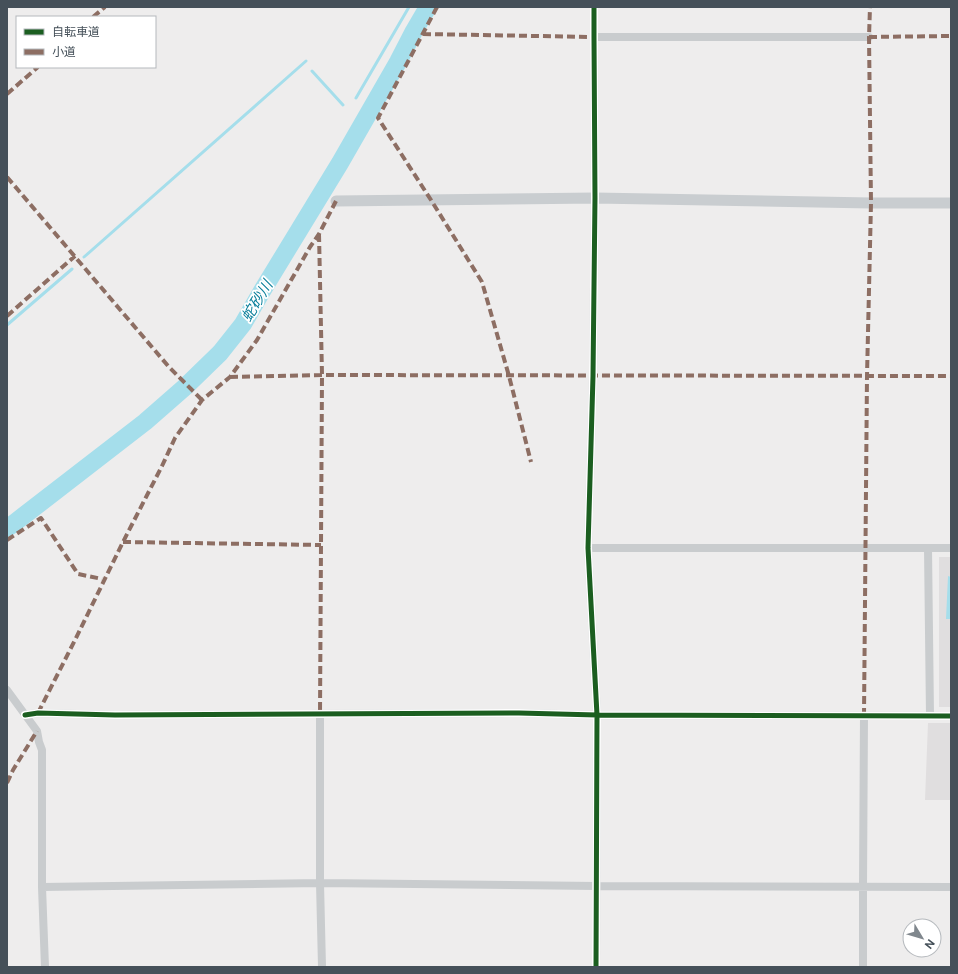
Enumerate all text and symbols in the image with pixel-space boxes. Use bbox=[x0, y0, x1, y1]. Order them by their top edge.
legend bbox=[16, 16, 156, 68]
text: 自転車道 bbox=[52, 25, 100, 39]
text: 小道 bbox=[52, 45, 76, 59]
water label: 蛇砂川 bbox=[238, 275, 276, 324]
north arrow bbox=[902, 918, 942, 958]
text: N bbox=[923, 937, 937, 951]

